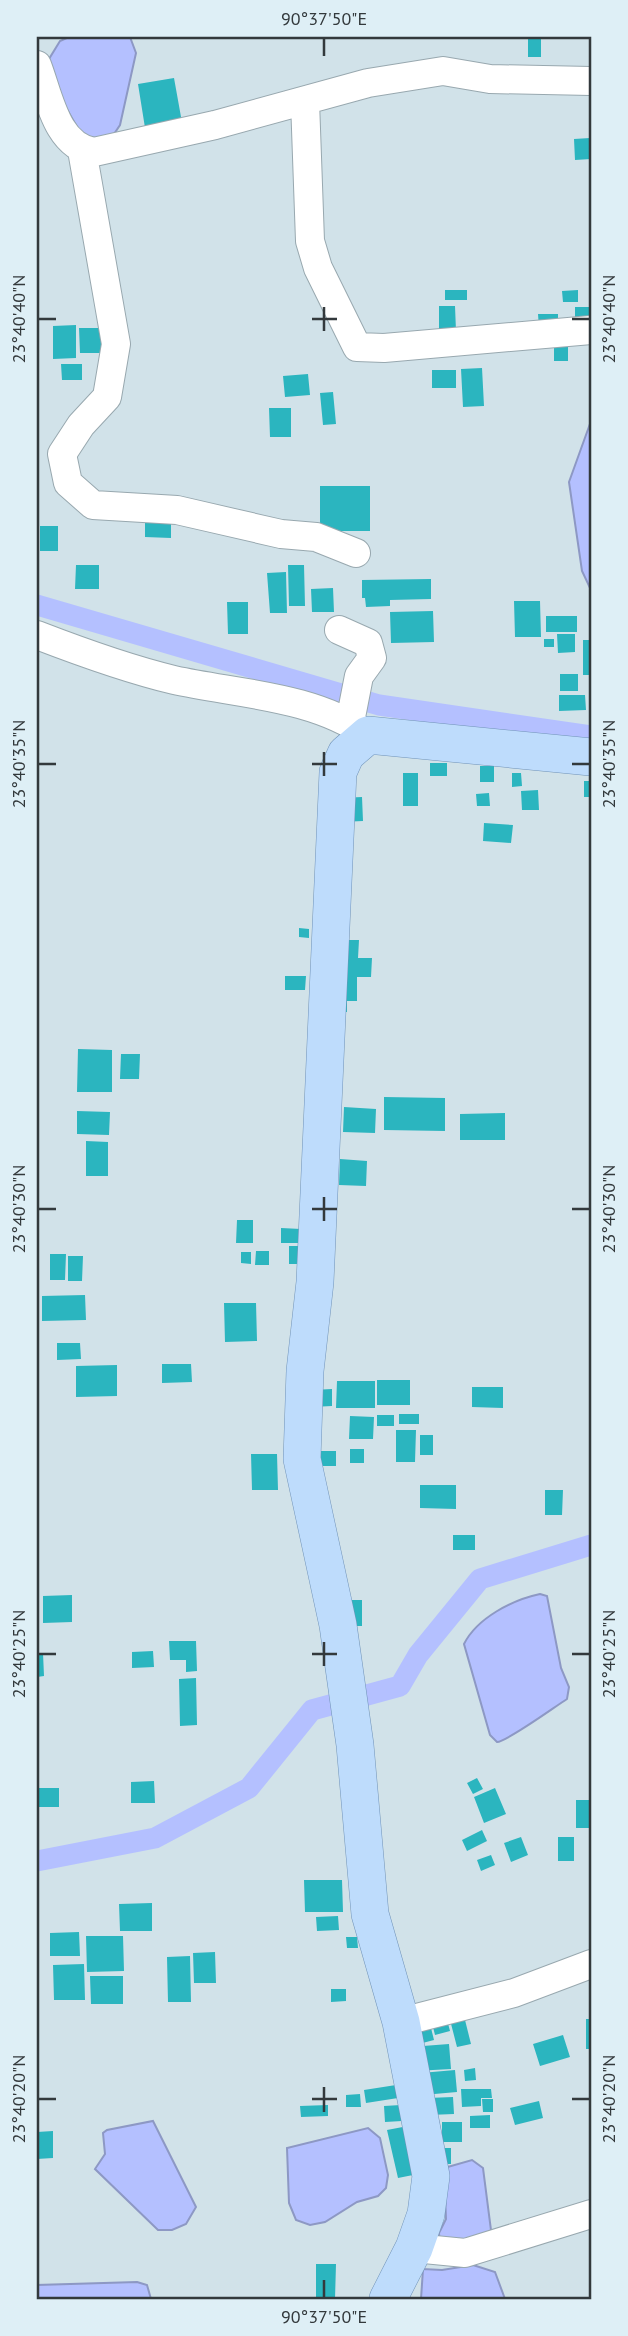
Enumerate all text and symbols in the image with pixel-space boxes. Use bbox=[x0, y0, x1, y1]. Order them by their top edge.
text: 90°37'50"E bbox=[281, 7, 367, 30]
text: 23°40'40"N bbox=[7, 275, 30, 363]
text: 23°40'40"N bbox=[597, 275, 620, 363]
text: 23°40'35"N bbox=[7, 720, 30, 808]
text: 23°40'35"N bbox=[597, 720, 620, 808]
text: 23°40'30"N bbox=[7, 1165, 30, 1253]
text: 23°40'30"N bbox=[597, 1165, 620, 1253]
text: 23°40'25"N bbox=[7, 1610, 30, 1698]
text: 23°40'25"N bbox=[597, 1610, 620, 1698]
text: 23°40'20"N bbox=[7, 2055, 30, 2143]
text: 23°40'20"N bbox=[597, 2055, 620, 2143]
text: 90°37'50"E bbox=[281, 2305, 367, 2328]

